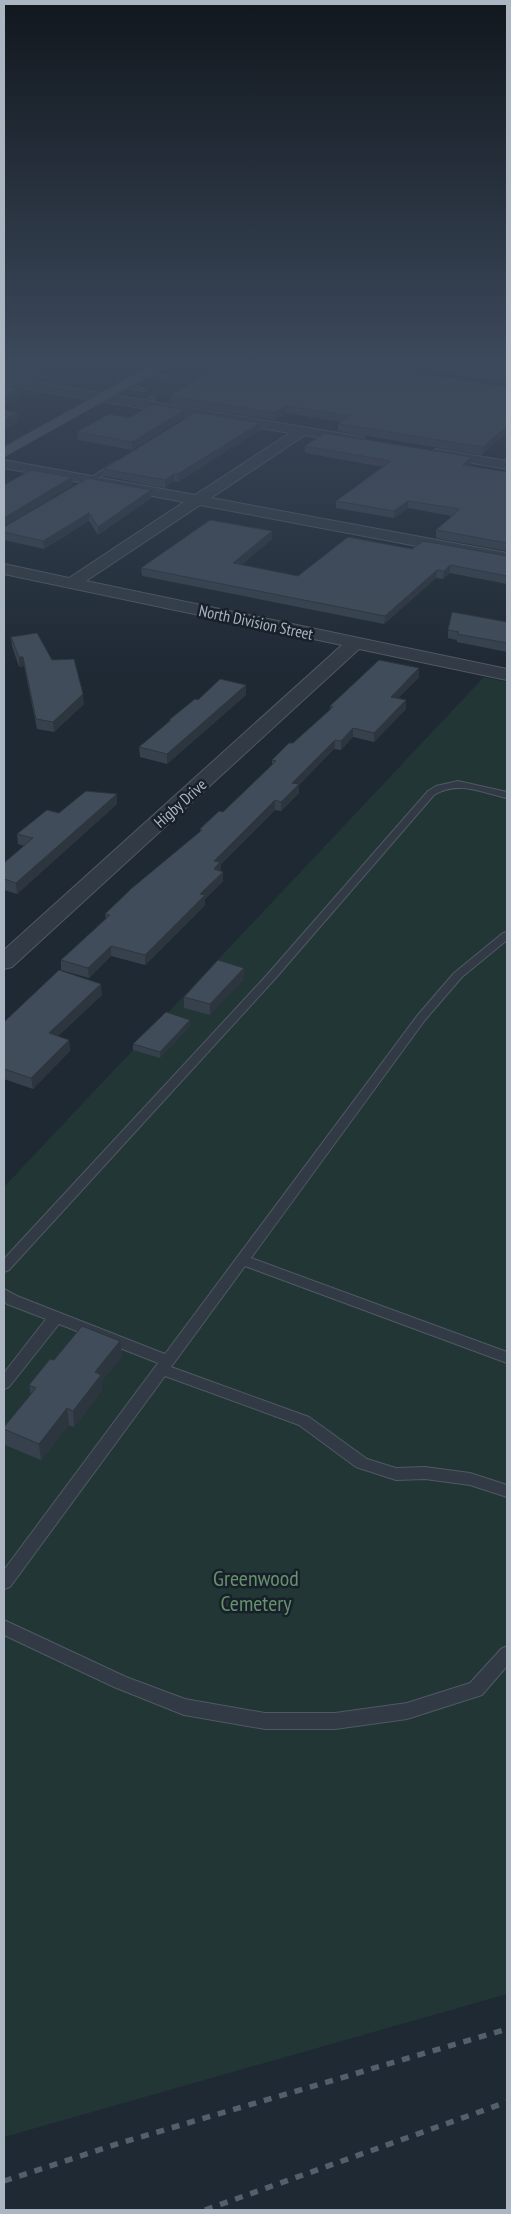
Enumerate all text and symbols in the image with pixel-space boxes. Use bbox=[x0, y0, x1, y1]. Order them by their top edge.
street label: North Division Street bbox=[197, 600, 315, 644]
street label: Higby Drive bbox=[150, 774, 210, 832]
park label: Greenwood Cemetery bbox=[213, 1564, 299, 1617]

